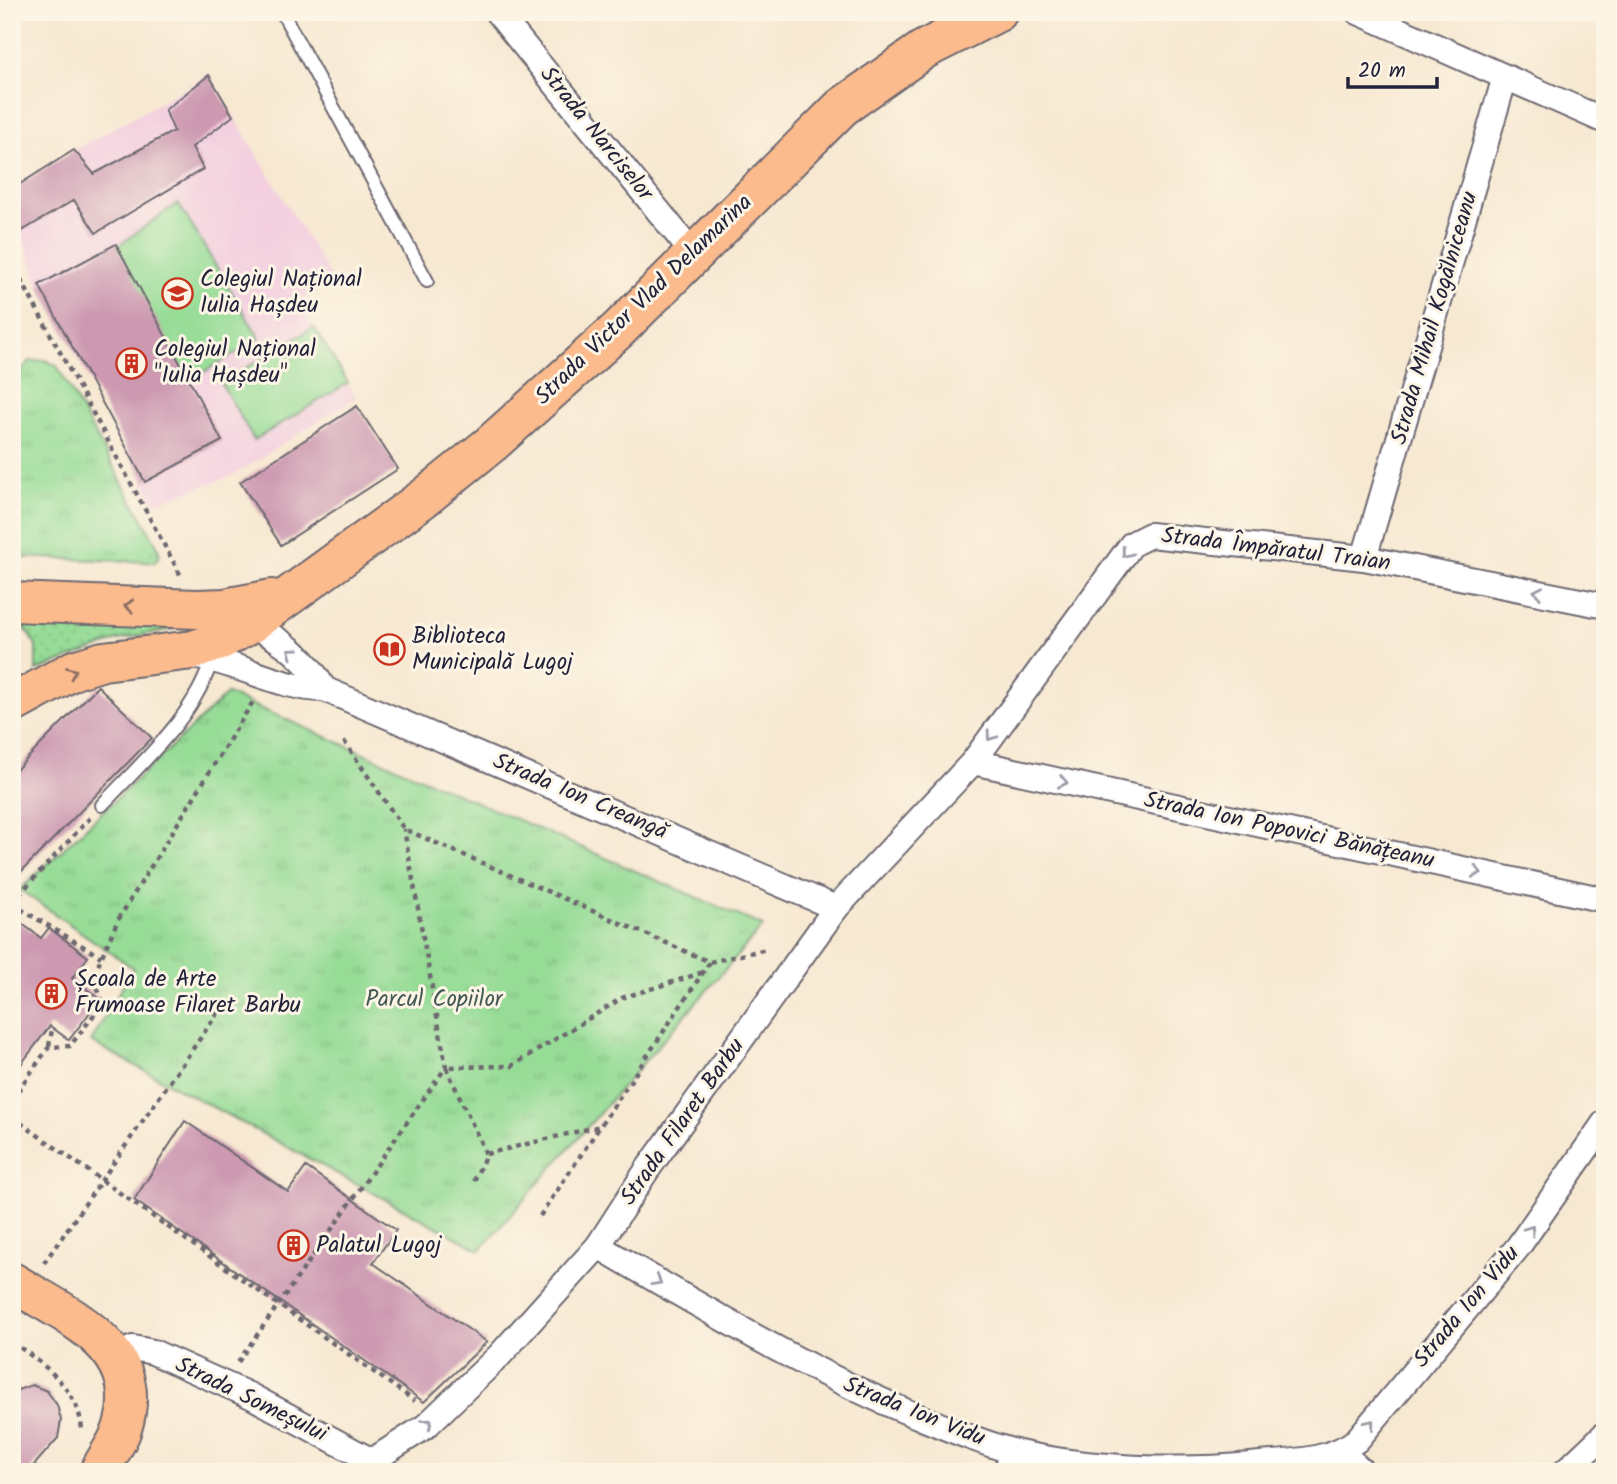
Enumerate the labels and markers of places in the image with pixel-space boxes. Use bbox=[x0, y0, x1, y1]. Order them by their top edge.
place label: Colegiul Național Iulia Hașdeu bbox=[200, 262, 362, 324]
school or university icon: Colegiul Național Iulia Hașdeu bbox=[160, 276, 194, 310]
place label: Colegiul Național "Iulia Hașdeu" bbox=[154, 332, 316, 394]
building icon: Colegiul Național "Iulia Hașdeu" bbox=[114, 346, 148, 380]
place label: Biblioteca Municipală Lugoj bbox=[412, 619, 574, 681]
library icon: Biblioteca Municipală Lugoj bbox=[372, 633, 406, 667]
place label: Școala de Arte Frumoase Filaret Barbu bbox=[75, 962, 301, 1024]
building icon: Școala de Arte Frumoase Filaret Barbu bbox=[35, 976, 69, 1010]
place label: Palatul Lugoj bbox=[316, 1228, 442, 1264]
building icon: Palatul Lugoj bbox=[276, 1229, 310, 1263]

